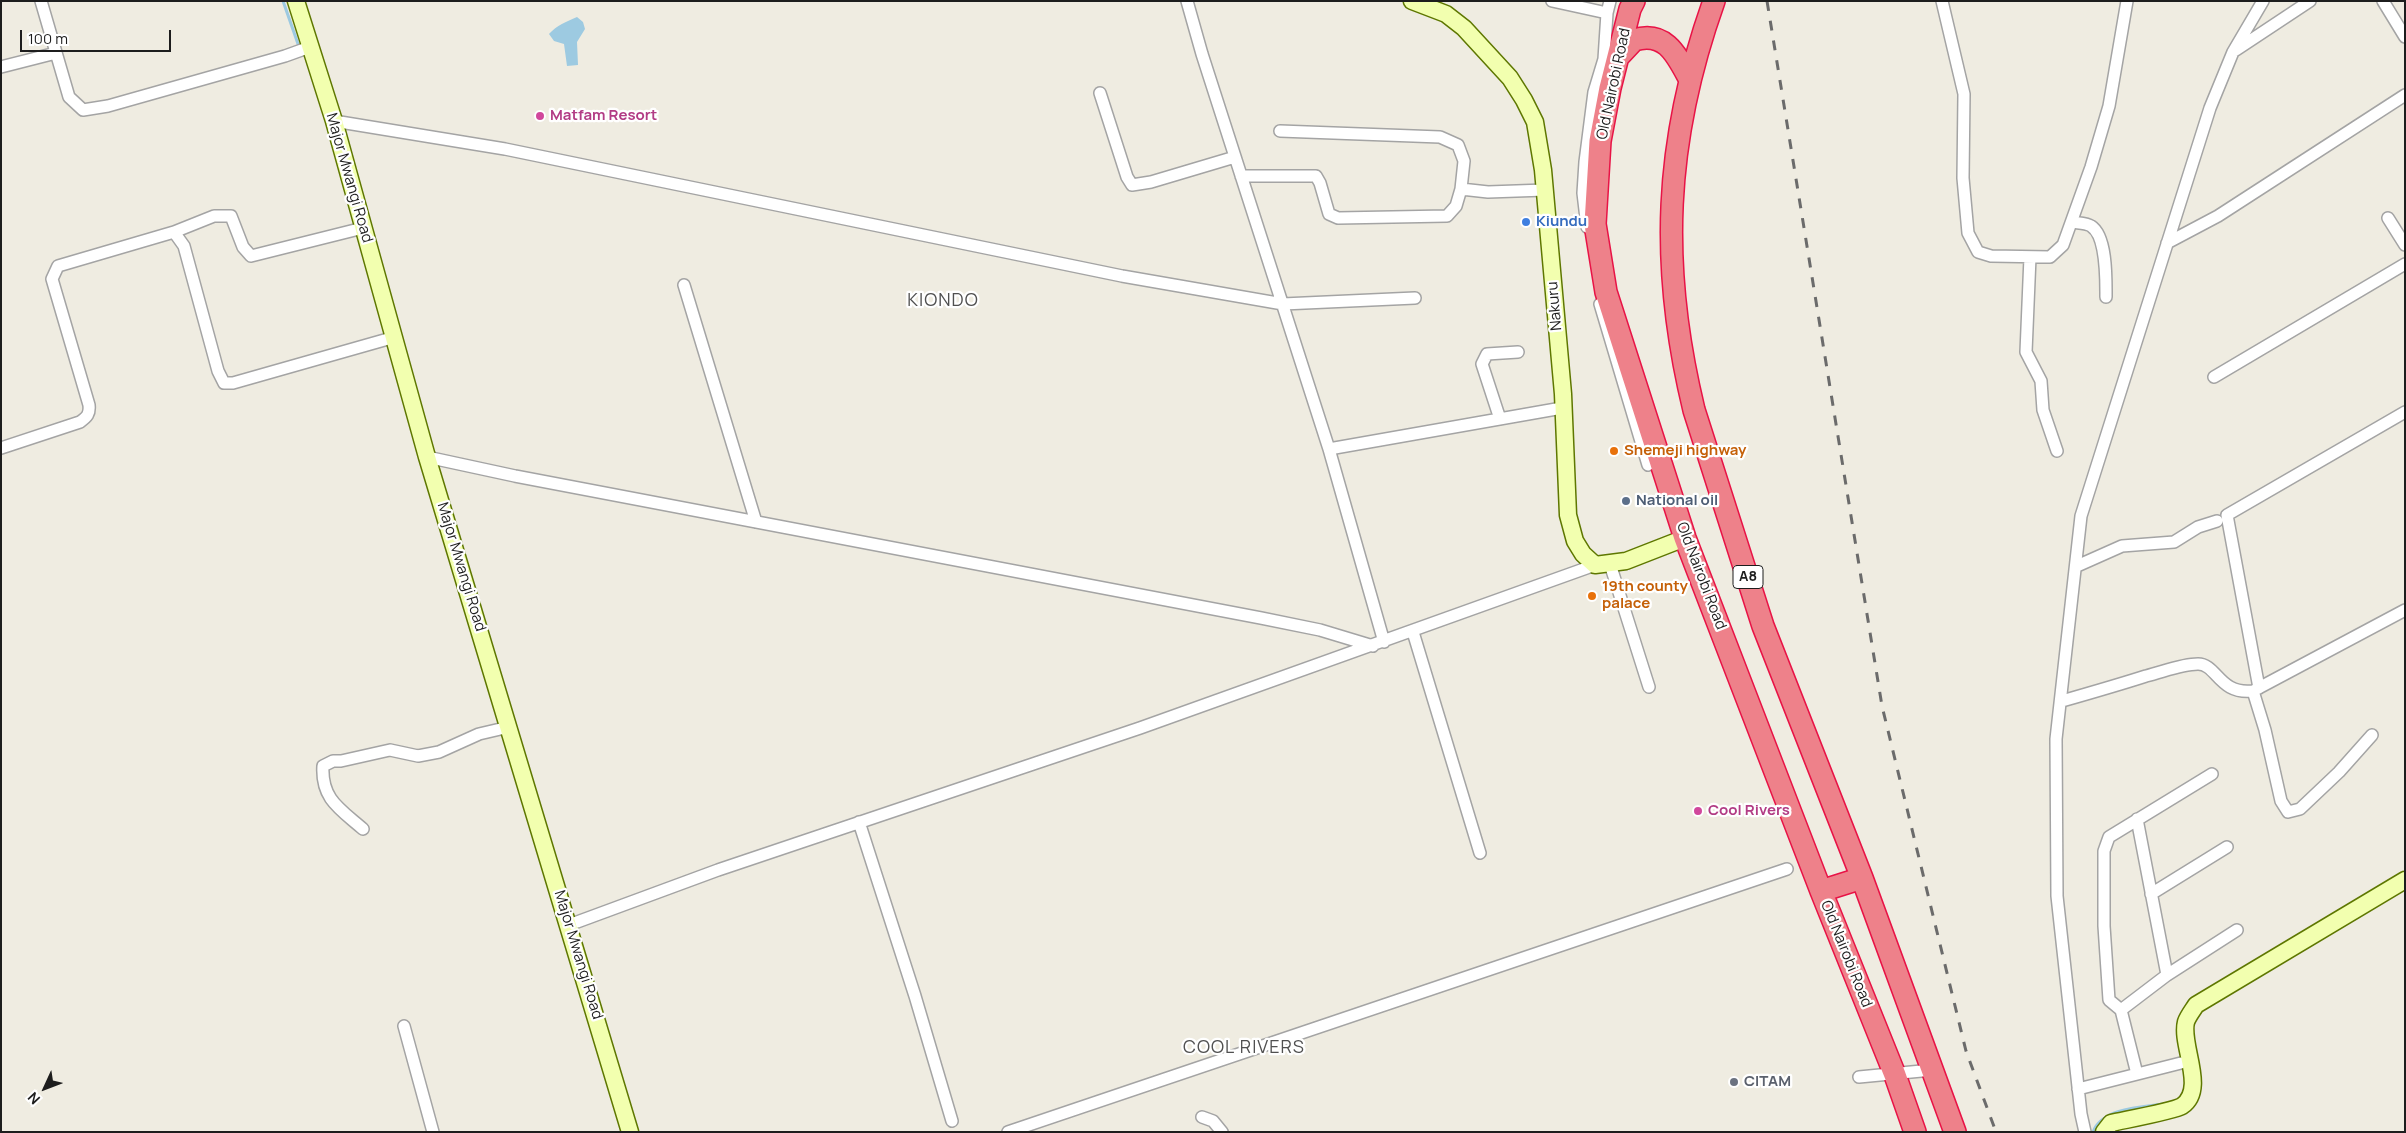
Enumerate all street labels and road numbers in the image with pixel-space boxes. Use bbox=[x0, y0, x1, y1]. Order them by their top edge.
street label: Old Nairobi Road bbox=[1593, 27, 1635, 141]
street label: Major Mwangi Road bbox=[322, 111, 376, 245]
street label: Nakuru bbox=[1544, 281, 1566, 331]
street label: Major Mwangi Road bbox=[433, 500, 489, 634]
street label: Old Nairobi Road bbox=[1672, 520, 1730, 632]
road number: A8 bbox=[1733, 566, 1763, 588]
street label: Major Mwangi Road bbox=[550, 888, 606, 1022]
street label: Old Nairobi Road bbox=[1816, 898, 1876, 1010]

